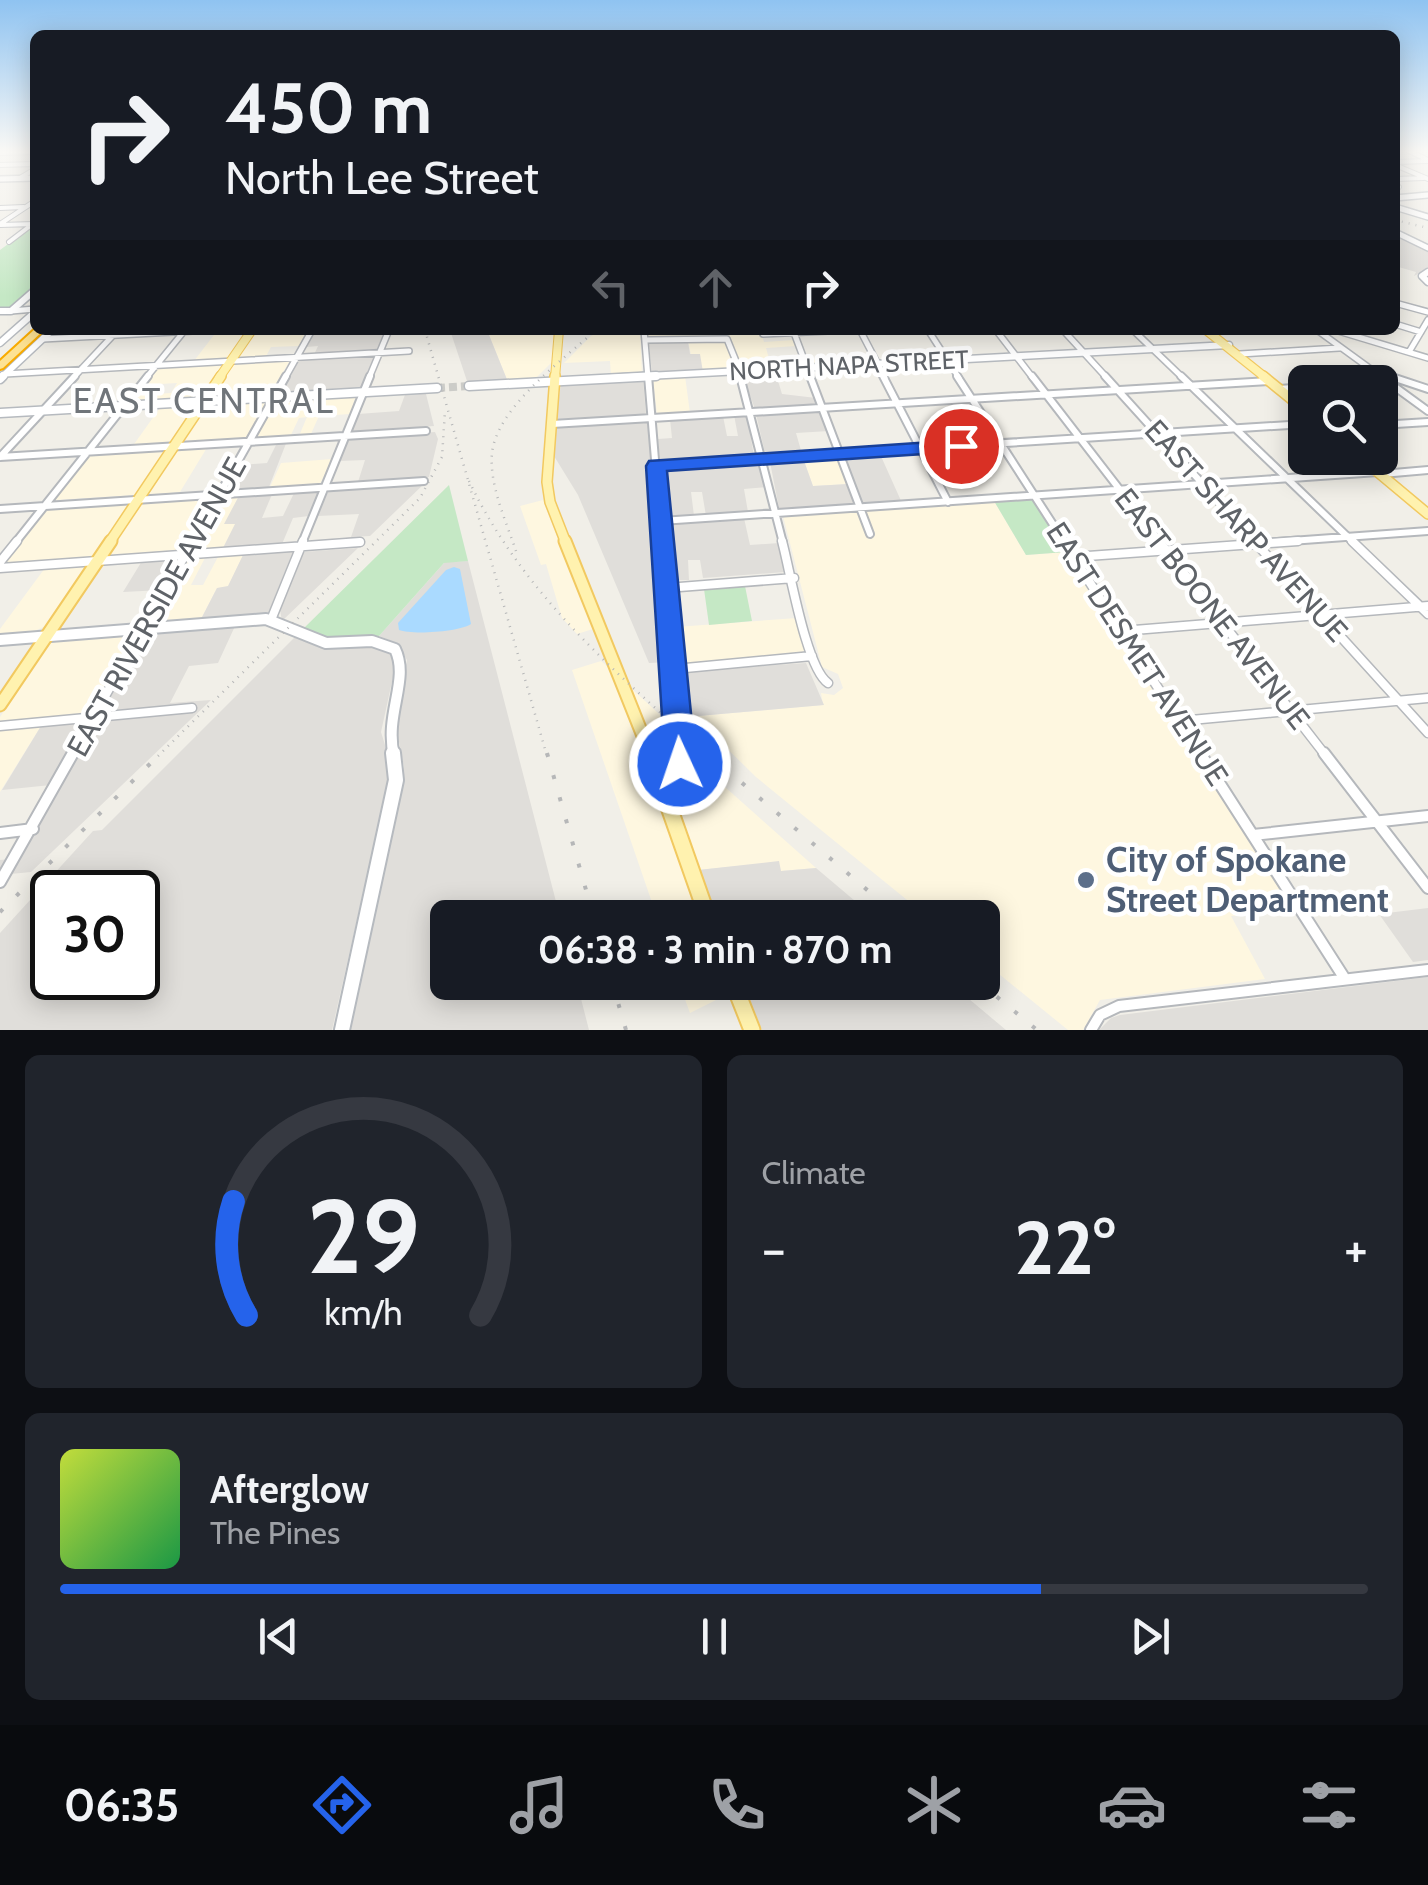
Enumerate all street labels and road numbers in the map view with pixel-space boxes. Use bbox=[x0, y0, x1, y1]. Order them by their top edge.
street label: NORTH NAPA STREET bbox=[729, 344, 969, 386]
street label: EAST SHARP AVENUE bbox=[1137, 412, 1356, 649]
street label: EAST RIVERSIDE AVENUE bbox=[59, 451, 254, 763]
street label: EAST BOONE AVENUE bbox=[1107, 481, 1318, 736]
street label: EAST DESMET AVENUE bbox=[1038, 515, 1236, 792]

